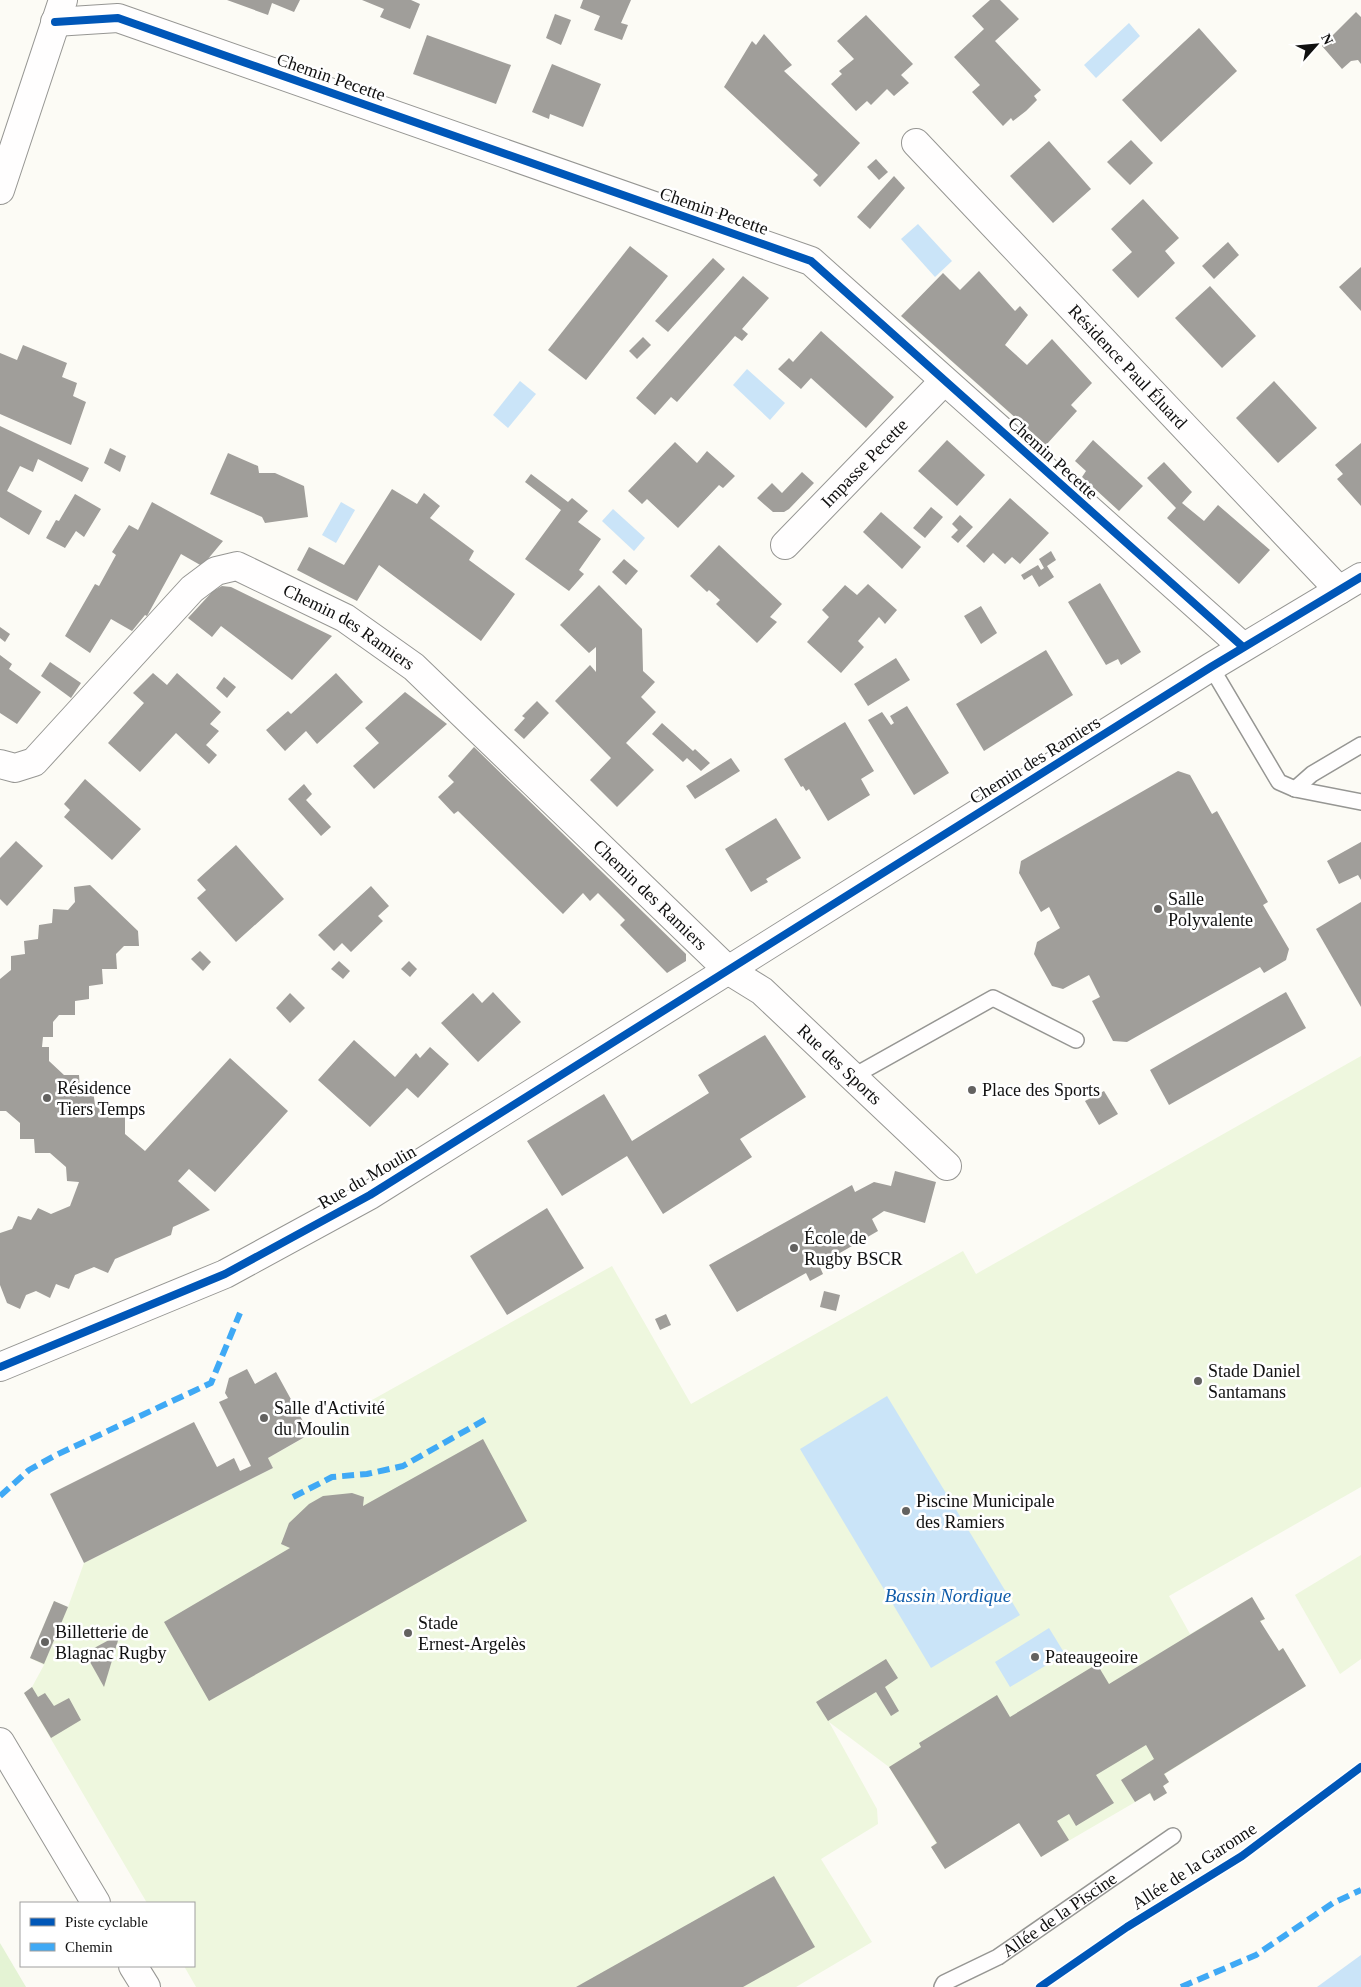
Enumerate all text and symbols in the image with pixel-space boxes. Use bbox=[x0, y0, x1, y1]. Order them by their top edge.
north arrow bbox=[1291, 20, 1341, 70]
text: N bbox=[1318, 31, 1336, 47]
street label: Chemin Pecette bbox=[274, 49, 388, 105]
street label: Chemin Pecette bbox=[657, 183, 771, 239]
street label: Résidence Paul Éluard bbox=[1064, 301, 1191, 433]
street label: Chemin Pecette bbox=[1004, 413, 1102, 503]
street label: Impasse Pecette bbox=[817, 415, 912, 512]
street label: Chemin des Ramiers bbox=[280, 580, 418, 674]
street label: Chemin des Ramiers bbox=[966, 712, 1104, 808]
street label: Chemin des Ramiers bbox=[589, 836, 711, 954]
place label: Salle Polyvalente bbox=[1168, 889, 1253, 930]
marker: Salle Polyvalente bbox=[1152, 903, 1164, 915]
street label: Rue des Sports bbox=[794, 1020, 886, 1109]
place label: Résidence Tiers Temps bbox=[57, 1078, 145, 1119]
place label: Place des Sports bbox=[982, 1080, 1100, 1100]
marker: Place des Sports bbox=[966, 1084, 978, 1096]
marker: Résidence Tiers Temps bbox=[41, 1092, 53, 1104]
street label: Rue du Moulin bbox=[315, 1141, 419, 1213]
place label: École de Rugby BSCR bbox=[804, 1227, 903, 1269]
marker: École de Rugby BSCR bbox=[788, 1242, 800, 1254]
place label: Stade Daniel Santamans bbox=[1208, 1361, 1300, 1402]
marker: Stade Daniel Santamans bbox=[1192, 1375, 1204, 1387]
place label: Salle d'Activité du Moulin bbox=[274, 1398, 385, 1439]
marker: Salle d'Activité du Moulin bbox=[258, 1412, 270, 1424]
place label: Piscine Municipale des Ramiers bbox=[916, 1491, 1054, 1532]
marker: Piscine Municipale des Ramiers bbox=[900, 1505, 912, 1517]
water label: Bassin Nordique bbox=[885, 1585, 1011, 1606]
place label: Stade Ernest-Argelès bbox=[418, 1613, 526, 1654]
place label: Billetterie de Blagnac Rugby bbox=[55, 1622, 166, 1663]
marker: Stade Ernest-Argelès bbox=[402, 1627, 414, 1639]
marker: Billetterie de Blagnac Rugby bbox=[39, 1636, 51, 1648]
place label: Pateaugeoire bbox=[1045, 1647, 1138, 1667]
marker: Pateaugeoire bbox=[1029, 1651, 1041, 1663]
street label: Allée de la Garonne bbox=[1128, 1818, 1260, 1914]
street label: Allée de la Piscine bbox=[998, 1868, 1120, 1961]
legend bbox=[20, 1902, 195, 1967]
text: Piste cyclable bbox=[65, 1914, 148, 1930]
text: Chemin bbox=[65, 1939, 113, 1955]

